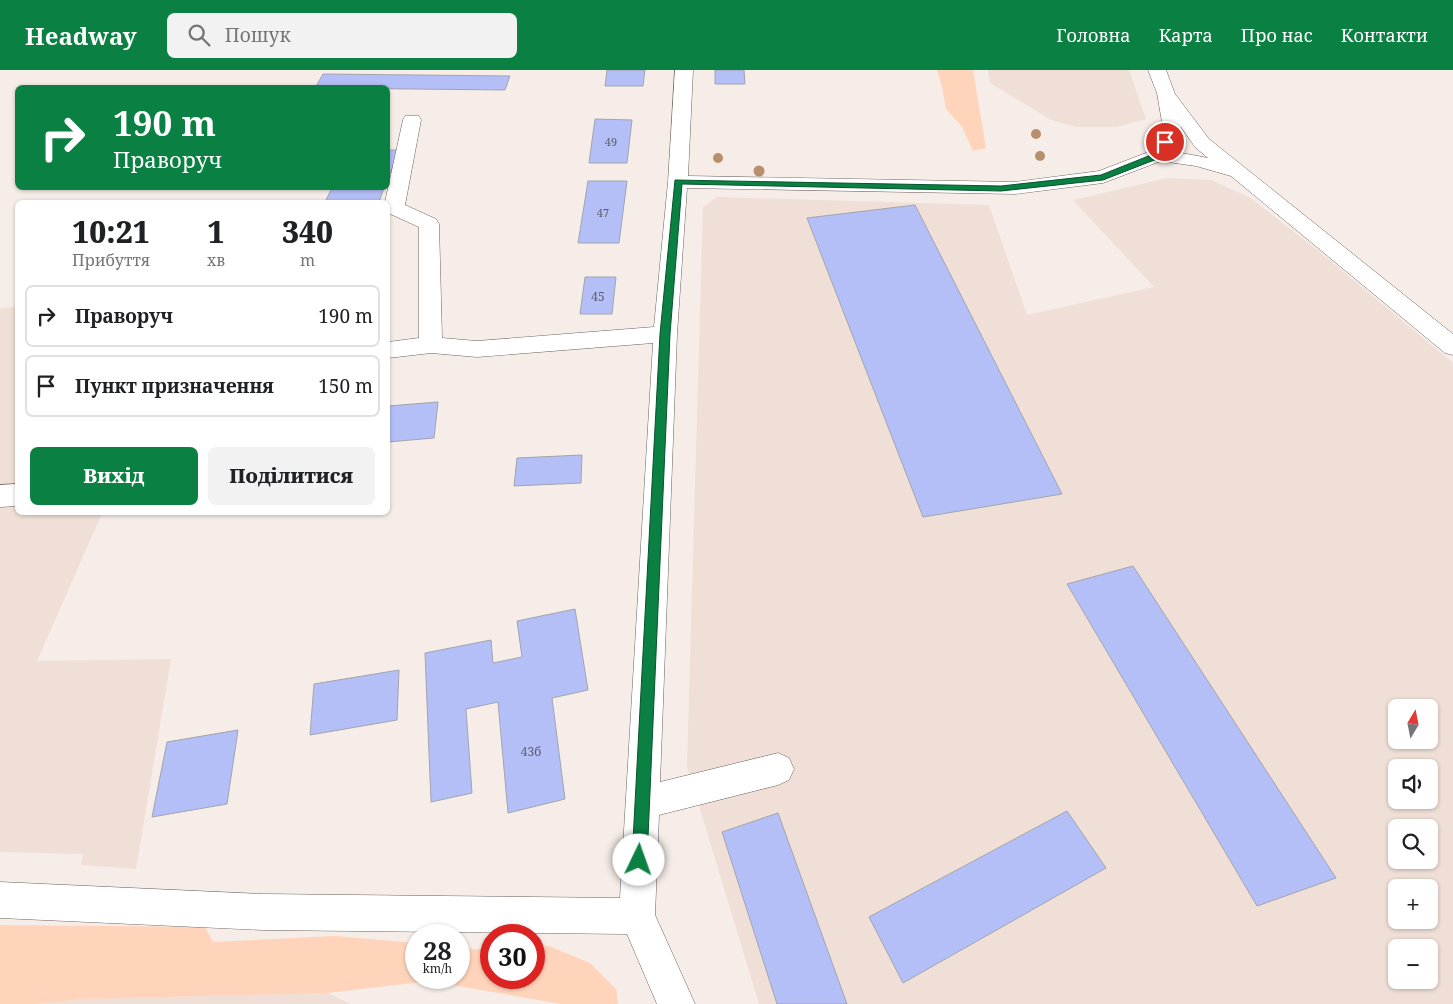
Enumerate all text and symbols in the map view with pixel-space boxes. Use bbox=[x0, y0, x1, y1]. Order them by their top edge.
search box bbox=[167, 13, 517, 58]
text: Headway bbox=[25, 19, 137, 52]
icon: search bbox=[185, 21, 213, 49]
text: Пошук bbox=[225, 22, 291, 48]
text: Головна bbox=[1056, 23, 1131, 47]
text: Карта bbox=[1159, 23, 1213, 47]
text: Про нас bbox=[1241, 23, 1313, 47]
text: Контакти bbox=[1341, 23, 1428, 47]
text: 190 m bbox=[113, 99, 216, 146]
icon: right bbox=[30, 105, 95, 170]
pin bbox=[1144, 121, 1186, 163]
icon: arrive bbox=[1151, 128, 1179, 156]
house number: 49 bbox=[605, 134, 617, 149]
text: Праворуч bbox=[113, 144, 222, 174]
house number: 47 bbox=[597, 205, 609, 220]
text: 10:21 bbox=[72, 211, 150, 252]
text: 1 bbox=[208, 211, 225, 252]
text: 340 bbox=[282, 211, 333, 252]
text: Прибуття bbox=[72, 249, 150, 271]
text: хв bbox=[207, 249, 225, 271]
text: m bbox=[300, 249, 315, 271]
house number: 45 bbox=[591, 288, 605, 305]
icon: right bbox=[32, 302, 60, 330]
text: Праворуч bbox=[75, 303, 173, 329]
text: 190 m bbox=[318, 303, 373, 329]
icon: arrive bbox=[32, 372, 60, 400]
text: Пункт призначення bbox=[75, 373, 274, 399]
text: 150 m bbox=[318, 373, 373, 399]
button: Вихід bbox=[30, 447, 198, 505]
button: Поділитися bbox=[208, 447, 375, 505]
north arrow bbox=[1388, 699, 1438, 749]
map controls bbox=[1388, 699, 1438, 989]
house number: 43б bbox=[521, 743, 541, 760]
button: sound bbox=[1388, 759, 1438, 809]
button: search bbox=[1388, 819, 1438, 869]
position arrow bbox=[612, 833, 664, 885]
button: + bbox=[1388, 879, 1438, 929]
speed limit sign: 30 bbox=[480, 924, 545, 989]
text: 28 bbox=[423, 933, 452, 967]
button: − bbox=[1388, 939, 1438, 989]
text: km/h bbox=[423, 960, 452, 977]

